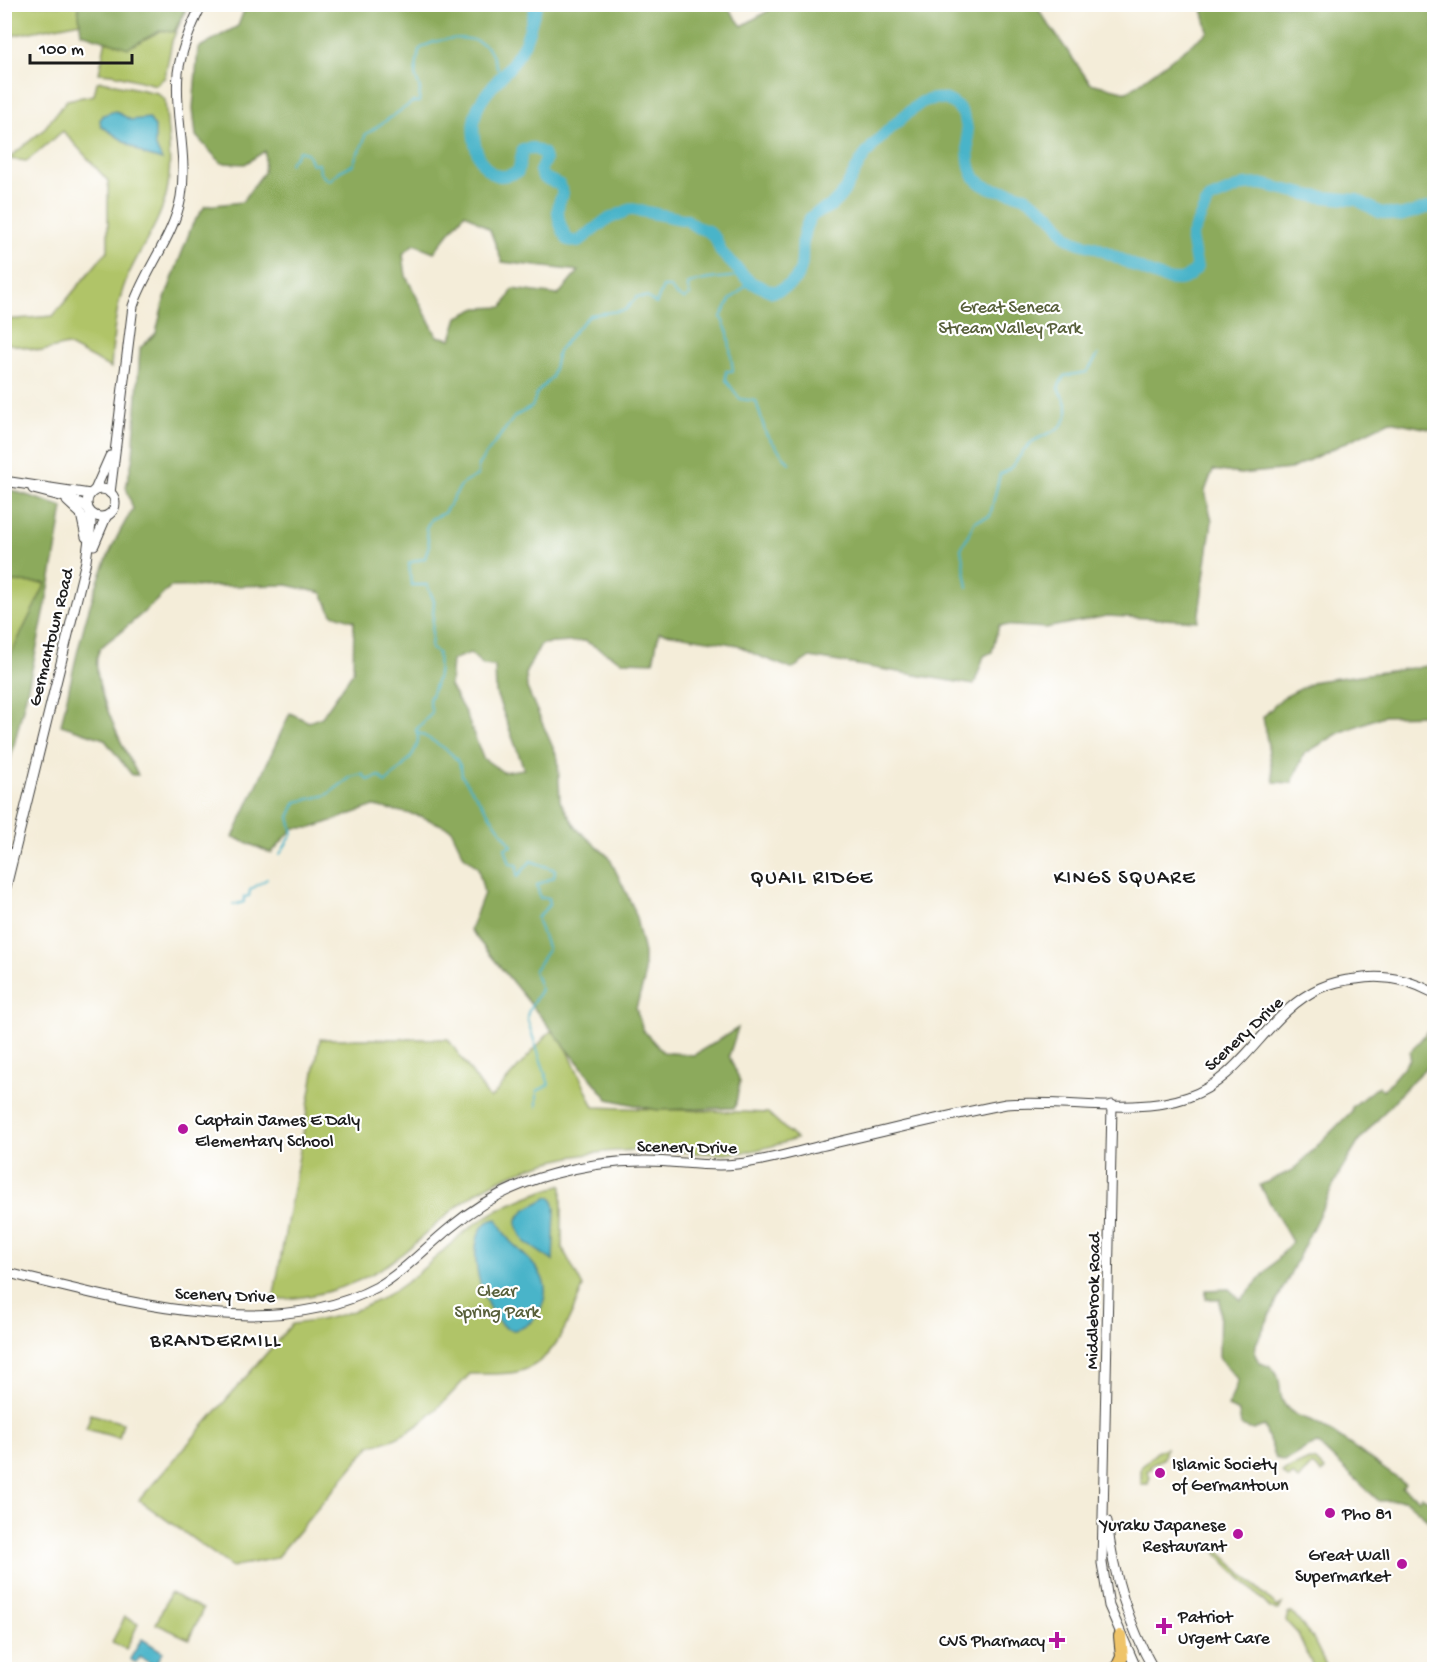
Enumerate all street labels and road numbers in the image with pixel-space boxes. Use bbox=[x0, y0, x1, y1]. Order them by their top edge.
street label: Germantown Road bbox=[25, 565, 80, 709]
street label: Scenery Drive bbox=[1201, 992, 1289, 1077]
street label: Scenery Drive bbox=[637, 1137, 738, 1160]
street label: Middlebrook Road bbox=[1083, 1231, 1106, 1370]
street label: Scenery Drive bbox=[174, 1284, 276, 1309]

